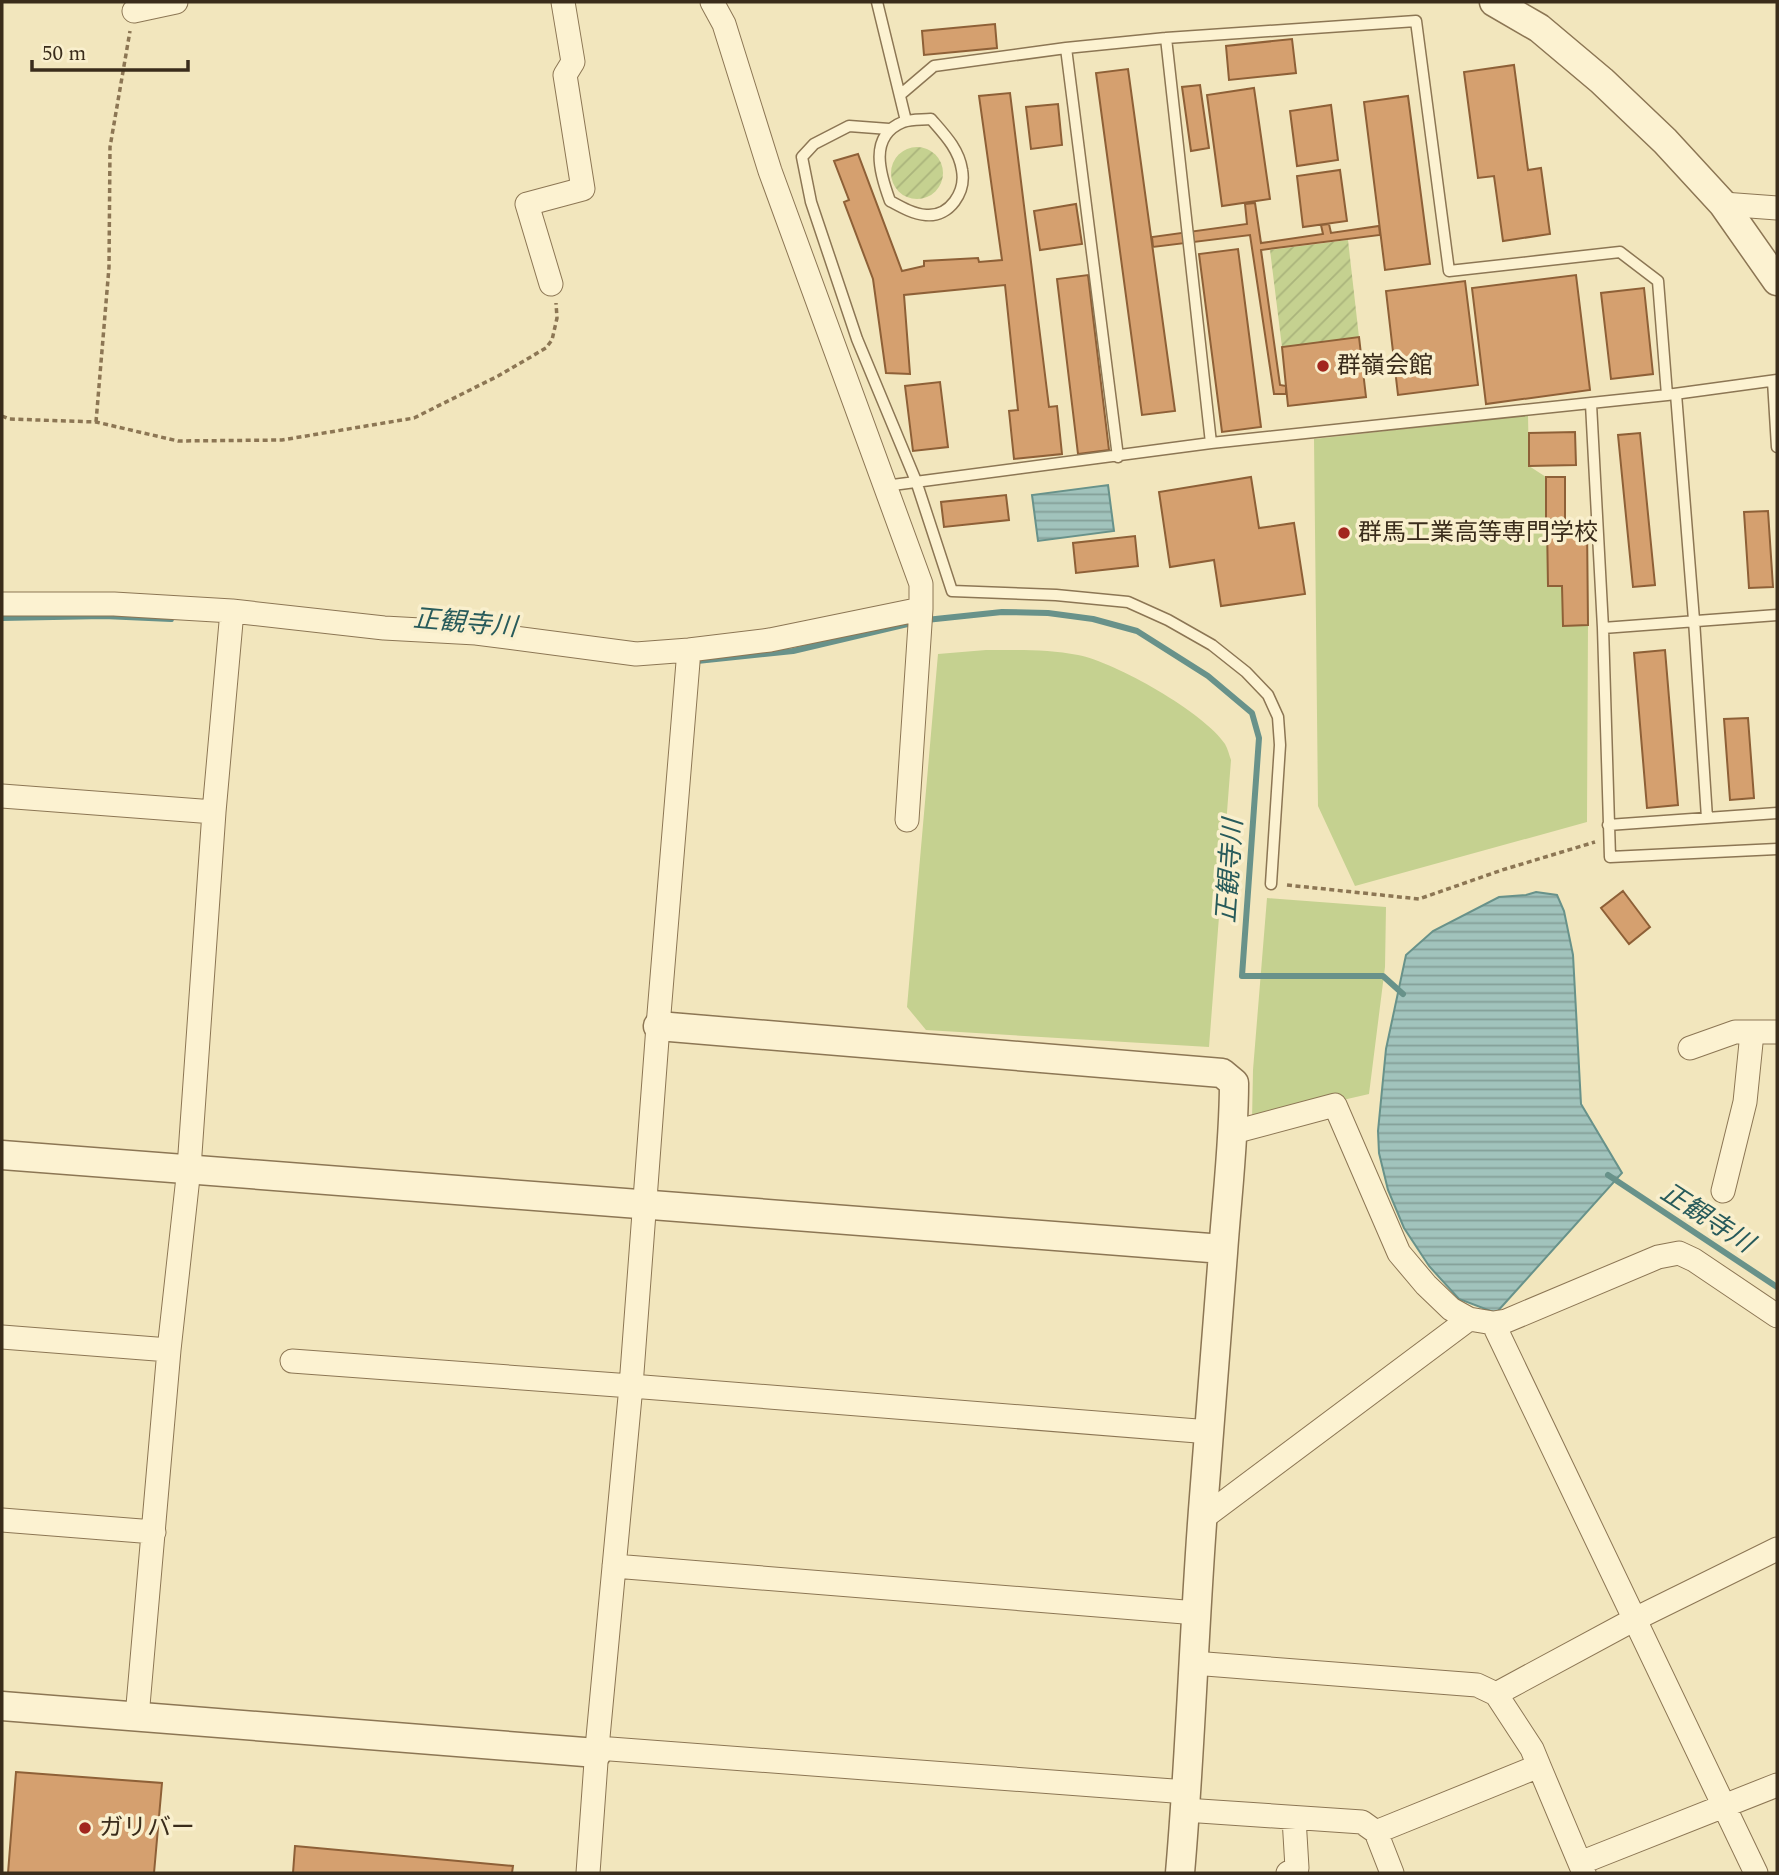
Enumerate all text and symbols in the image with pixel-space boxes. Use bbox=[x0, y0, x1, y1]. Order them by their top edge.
scale bar bbox=[32, 28, 187, 72]
text: 50 m bbox=[42, 38, 86, 70]
place label: 群嶺会館 bbox=[1337, 348, 1433, 384]
marker: 群嶺会館 bbox=[1315, 358, 1331, 374]
place label: 群馬工業高等専門学校 bbox=[1358, 515, 1598, 551]
marker: 群馬工業高等専門学校 bbox=[1336, 525, 1352, 541]
water label: 正観寺川 bbox=[411, 599, 522, 648]
water label: 正観寺川 bbox=[1206, 815, 1254, 924]
water label: 正観寺川 bbox=[1652, 1173, 1764, 1265]
place label: ガリバー bbox=[99, 1810, 195, 1846]
marker: ガリバー bbox=[77, 1820, 93, 1836]

